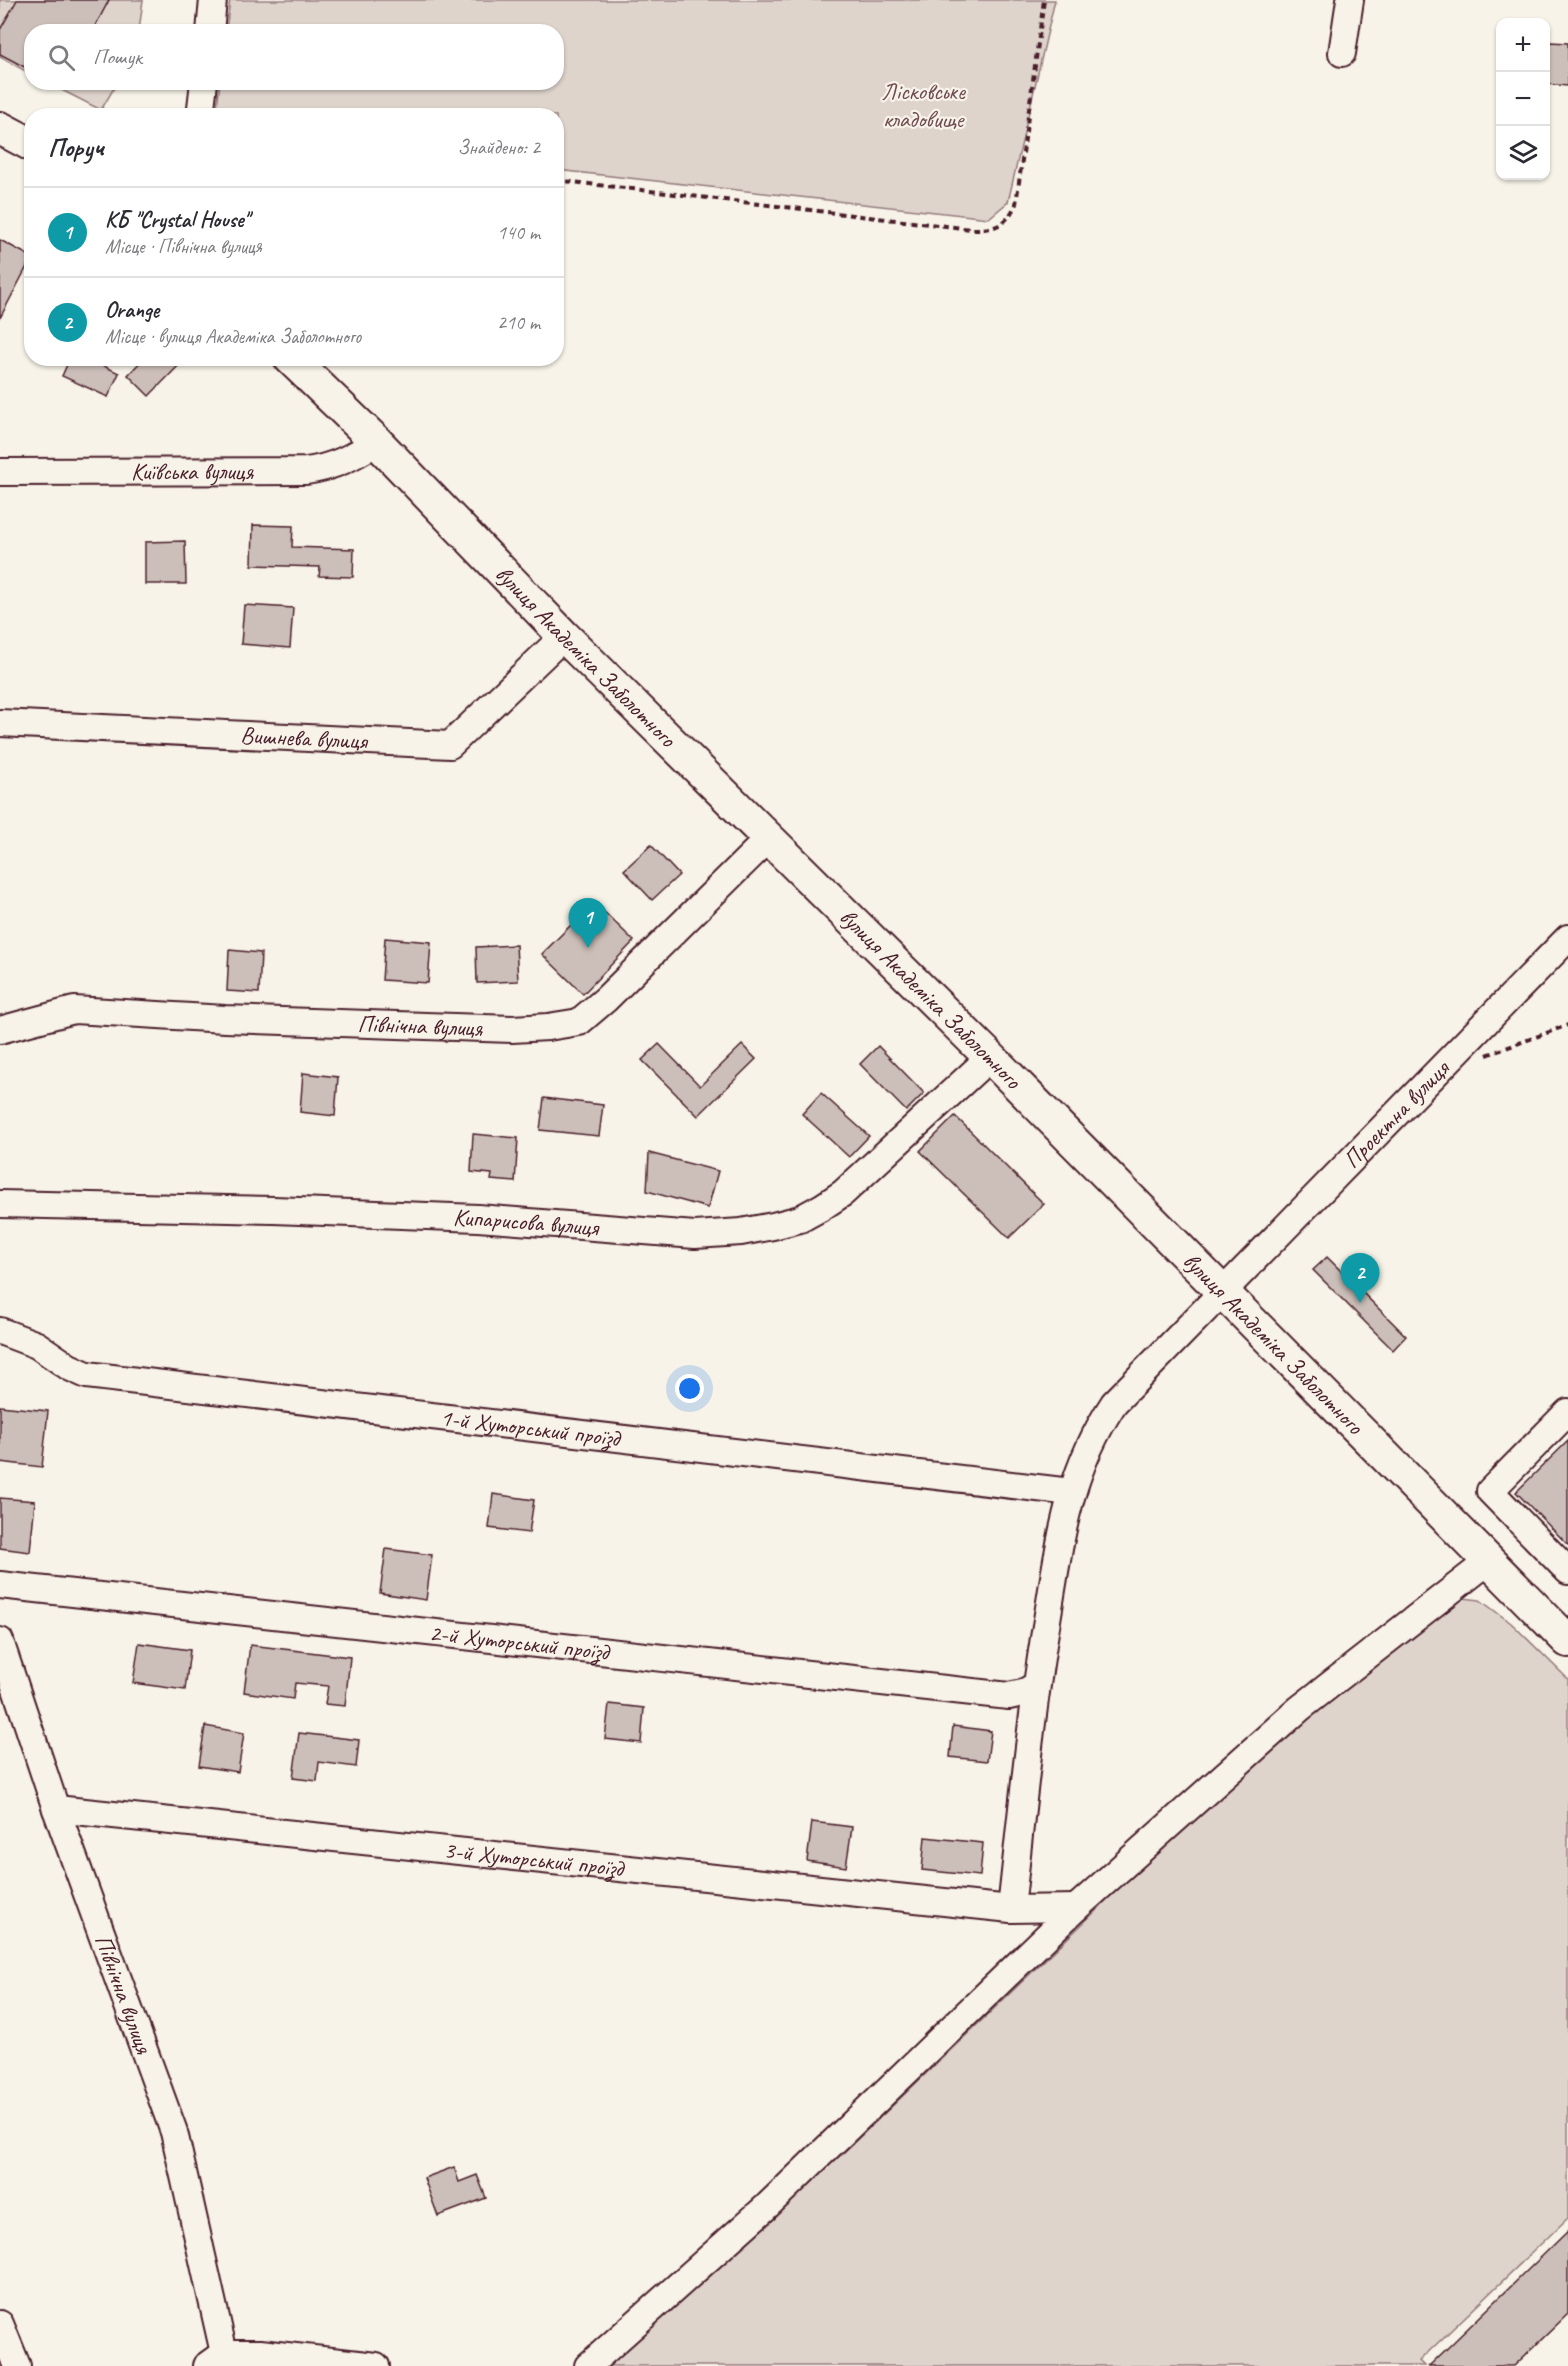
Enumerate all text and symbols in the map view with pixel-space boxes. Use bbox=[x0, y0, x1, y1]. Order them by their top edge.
map controls bbox=[1496, 18, 1550, 180]
button: + bbox=[1496, 18, 1550, 72]
search box bbox=[24, 24, 564, 90]
icon: search bbox=[45, 41, 78, 74]
text: Пошук bbox=[93, 43, 142, 71]
button: − bbox=[1496, 72, 1550, 126]
park label: Лісковське кладовище bbox=[881, 76, 967, 134]
button: layers bbox=[1496, 126, 1550, 180]
text: Поруч bbox=[48, 131, 104, 164]
text: Знайдено: 2 bbox=[458, 135, 540, 160]
text: КБ "Crystal House" bbox=[105, 206, 249, 234]
text: 1 bbox=[63, 220, 72, 245]
text: 140 m bbox=[497, 220, 540, 245]
text: Місце · Північна вулиця bbox=[105, 234, 262, 259]
text: Orange bbox=[105, 296, 159, 324]
text: 2 bbox=[63, 310, 72, 335]
text: 210 m bbox=[497, 310, 540, 335]
text: Місце · вулиця Академіка Заболотного bbox=[105, 324, 361, 349]
street label: Київська вулиця bbox=[131, 456, 254, 487]
street label: вулиця Академіка Заболотного bbox=[489, 559, 683, 754]
street label: Вишнева вулиця bbox=[240, 720, 369, 756]
pin: 1 bbox=[568, 898, 608, 948]
street label: вулиця Академіка Заболотного bbox=[833, 902, 1029, 1096]
street label: Північна вулиця bbox=[357, 1009, 484, 1043]
street label: Проектна вулиця bbox=[1337, 1053, 1456, 1174]
street label: Кипарисова вулиця bbox=[453, 1202, 601, 1242]
street label: вулиця Академіка Заболотного bbox=[1177, 1246, 1371, 1442]
pin: 2 bbox=[1340, 1254, 1380, 1303]
your location bbox=[675, 1374, 704, 1403]
street label: 1-й Хуторський проїзд bbox=[439, 1402, 623, 1454]
street label: 2-й Хуторський проїзд bbox=[428, 1617, 612, 1667]
street label: 3-й Хуторський проїзд bbox=[442, 1835, 627, 1884]
street label: Північна вулиця bbox=[88, 1930, 159, 2059]

